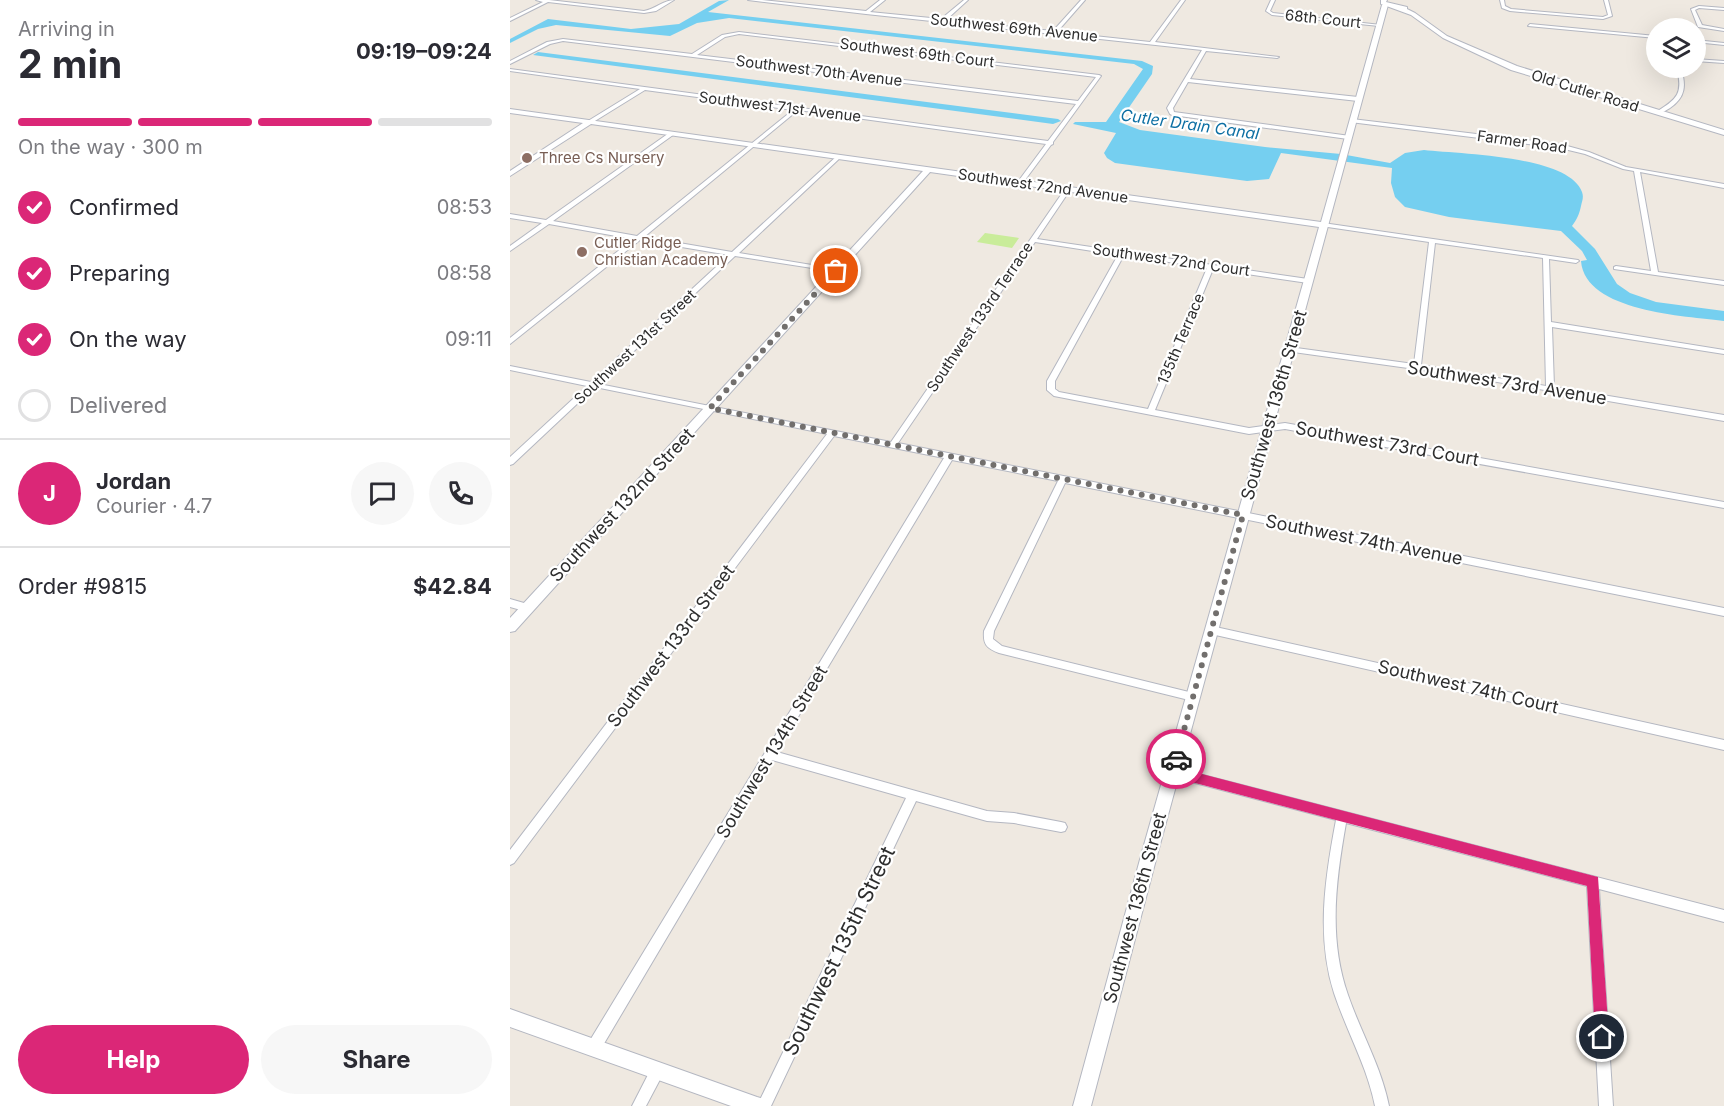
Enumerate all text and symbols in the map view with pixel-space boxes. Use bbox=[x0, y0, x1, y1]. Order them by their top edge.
street label: 68th Court bbox=[1284, 5, 1362, 32]
street label: Southwest 69th Avenue bbox=[929, 9, 1099, 46]
text: Arriving in bbox=[18, 17, 115, 41]
map controls bbox=[1646, 18, 1706, 78]
button: layers bbox=[1646, 18, 1706, 78]
street label: Southwest 69th Court bbox=[839, 34, 995, 71]
text: 09:19–09:24 bbox=[356, 38, 492, 64]
text: 2 min bbox=[18, 40, 122, 87]
street label: Southwest 70th Avenue bbox=[735, 51, 903, 90]
street label: Old Cutler Road bbox=[1529, 65, 1641, 116]
street label: Southwest 71st Avenue bbox=[698, 87, 862, 126]
water label: Cutler Drain Canal bbox=[1119, 104, 1261, 144]
street label: Farmer Road bbox=[1476, 126, 1568, 157]
text: On the way · 300 m bbox=[18, 135, 203, 159]
place label: Three Cs Nursery bbox=[539, 148, 665, 167]
marker: Three Cs Nursery bbox=[520, 151, 534, 165]
street label: Southwest 72nd Avenue bbox=[957, 164, 1129, 207]
icon: check bbox=[18, 191, 51, 224]
text: Confirmed bbox=[69, 194, 179, 220]
text: 08:53 bbox=[437, 195, 492, 219]
place label: Cutler Ridge Christian Academy bbox=[594, 233, 729, 269]
street label: Southwest 133rd Terrace bbox=[922, 238, 1037, 395]
street label: Southwest 72nd Court bbox=[1091, 239, 1251, 280]
marker: Cutler Ridge Christian Academy bbox=[575, 245, 589, 259]
pin bbox=[810, 245, 861, 296]
icon: bag bbox=[819, 254, 852, 287]
icon: check bbox=[18, 257, 51, 290]
text: Preparing bbox=[69, 260, 170, 286]
text: 08:58 bbox=[437, 261, 492, 285]
street label: Southwest 131st Street bbox=[570, 285, 700, 408]
street label: 135th Terrace bbox=[1153, 290, 1208, 387]
street label: Southwest 136th Street bbox=[1236, 307, 1311, 502]
icon: check bbox=[18, 323, 51, 356]
text: On the way bbox=[69, 326, 187, 352]
text: 09:11 bbox=[445, 327, 492, 351]
street label: Southwest 73rd Avenue bbox=[1406, 356, 1608, 409]
text: Delivered bbox=[69, 392, 167, 418]
street label: Southwest 73rd Court bbox=[1294, 417, 1481, 470]
street label: Southwest 132nd Street bbox=[545, 424, 698, 586]
button: chat bbox=[351, 462, 414, 525]
button: phone bbox=[429, 462, 492, 525]
text: Jordan bbox=[96, 468, 171, 494]
text: J bbox=[43, 480, 56, 506]
text: Courier · 4.7 bbox=[96, 494, 212, 518]
street label: Southwest 74th Avenue bbox=[1264, 510, 1464, 569]
street label: Southwest 133rd Street bbox=[603, 560, 739, 731]
text: Order #9815 bbox=[18, 573, 147, 599]
text: $42.84 bbox=[413, 573, 492, 599]
street label: Southwest 74th Court bbox=[1376, 656, 1561, 718]
street label: Southwest 134th Street bbox=[712, 662, 831, 842]
courier bbox=[1146, 729, 1206, 789]
icon: car bbox=[1160, 743, 1193, 776]
street label: Southwest 136th Street bbox=[1099, 810, 1170, 1006]
street label: Southwest 135th Street bbox=[777, 842, 900, 1059]
pin bbox=[1576, 1011, 1627, 1062]
icon: home bbox=[1585, 1020, 1618, 1053]
button: Help bbox=[18, 1025, 249, 1094]
button: Share bbox=[261, 1025, 492, 1094]

